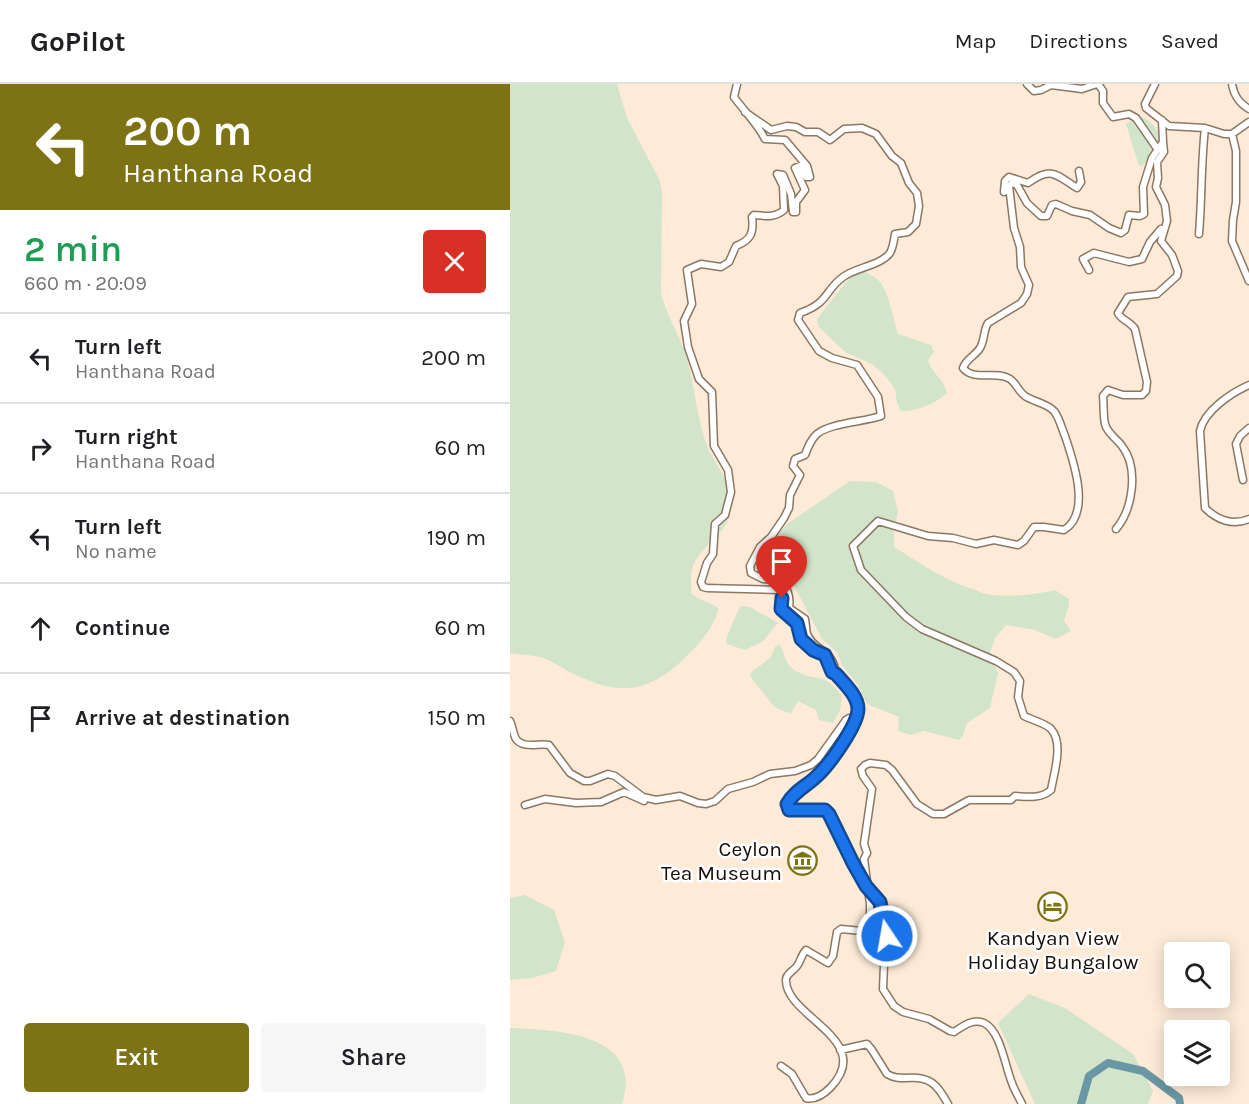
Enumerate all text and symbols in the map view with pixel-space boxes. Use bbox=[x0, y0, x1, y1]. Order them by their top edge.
text: GoPilot bbox=[30, 25, 126, 58]
text: Map bbox=[955, 29, 996, 53]
text: Directions bbox=[1029, 29, 1128, 53]
text: Saved bbox=[1161, 29, 1219, 53]
text: 200 m bbox=[123, 106, 252, 156]
icon: left bbox=[24, 108, 102, 186]
text: Hanthana Road bbox=[123, 157, 313, 189]
text: 2 min bbox=[24, 228, 122, 270]
button: close bbox=[423, 230, 486, 293]
text: 660 m · 20:09 bbox=[24, 272, 147, 295]
text: Turn left bbox=[75, 334, 162, 360]
icon: left bbox=[24, 342, 57, 375]
text: 200 m bbox=[421, 345, 486, 371]
text: Hanthana Road bbox=[75, 360, 216, 383]
text: Turn right bbox=[75, 424, 178, 450]
icon: right bbox=[24, 432, 57, 465]
text: 60 m bbox=[435, 435, 486, 461]
text: Hanthana Road bbox=[75, 450, 216, 473]
text: Turn left bbox=[75, 514, 162, 540]
icon: left bbox=[24, 522, 57, 555]
text: 190 m bbox=[427, 525, 486, 551]
pin bbox=[756, 536, 807, 598]
text: No name bbox=[75, 540, 156, 563]
icon: arrive bbox=[765, 545, 798, 578]
icon: ahead bbox=[24, 612, 57, 645]
text: Continue bbox=[75, 615, 170, 641]
text: 60 m bbox=[435, 615, 486, 641]
icon: arrive bbox=[24, 702, 57, 735]
text: Arrive at destination bbox=[75, 705, 290, 731]
text: 150 m bbox=[427, 705, 486, 731]
place label: Ceylon Tea Museum bbox=[661, 837, 782, 885]
museum icon: Ceylon Tea Museum bbox=[787, 845, 819, 877]
hotel icon: Kandyan View Holiday Bungalow bbox=[1037, 891, 1069, 923]
position arrow bbox=[855, 904, 919, 968]
place label: Kandyan View Holiday Bungalow bbox=[968, 926, 1138, 974]
map controls bbox=[1164, 942, 1230, 1086]
button: search bbox=[1164, 942, 1230, 1008]
button: layers bbox=[1164, 1020, 1230, 1086]
button: Exit bbox=[24, 1023, 249, 1092]
button: Share bbox=[261, 1023, 486, 1092]

